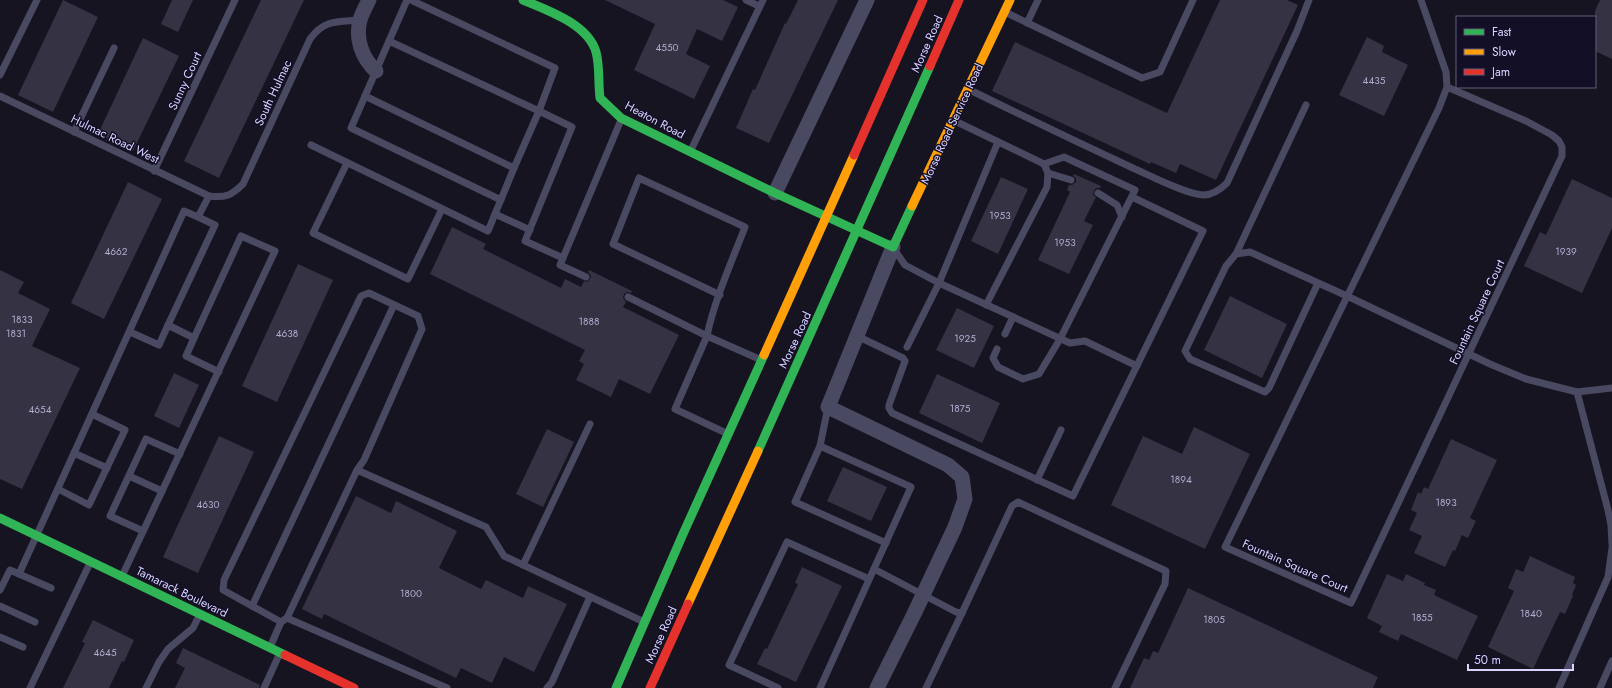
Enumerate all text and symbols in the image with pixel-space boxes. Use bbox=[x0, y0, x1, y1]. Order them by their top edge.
street label: Morse Road bbox=[906, 13, 948, 75]
legend bbox=[1456, 16, 1596, 88]
text: Fast bbox=[1492, 23, 1511, 41]
house number: 4550 bbox=[655, 40, 679, 55]
text: Slow bbox=[1492, 43, 1517, 61]
street label: Sunny Court bbox=[164, 49, 206, 113]
street label: South Hulmac bbox=[250, 57, 296, 129]
street label: Morse Road Service Road bbox=[916, 61, 988, 187]
text: Jam bbox=[1490, 63, 1510, 81]
house number: 4435 bbox=[1363, 73, 1386, 88]
street label: Heaton Road bbox=[622, 97, 688, 143]
street label: Hulmac Road West bbox=[68, 110, 162, 168]
house number: 1953 bbox=[989, 208, 1011, 223]
house number: 1953 bbox=[1054, 235, 1076, 250]
house number: 4662 bbox=[104, 244, 128, 259]
house number: 1939 bbox=[1555, 244, 1577, 259]
street label: Fountain Square Court bbox=[1445, 257, 1509, 367]
street label: Morse Road bbox=[774, 309, 816, 371]
house number: 1833 bbox=[12, 312, 33, 327]
house number: 1888 bbox=[579, 314, 599, 329]
house number: 1831 bbox=[6, 326, 26, 341]
house number: 4638 bbox=[276, 326, 298, 341]
house number: 1925 bbox=[954, 331, 976, 346]
house number: 1875 bbox=[950, 401, 971, 416]
house number: 4654 bbox=[28, 402, 52, 417]
house number: 1894 bbox=[1170, 472, 1192, 487]
house number: 1893 bbox=[1435, 495, 1457, 510]
house number: 4630 bbox=[196, 497, 220, 512]
street label: Fountain Square Court bbox=[1239, 535, 1351, 597]
street label: Tamarack Boulevard bbox=[133, 562, 231, 622]
house number: 1800 bbox=[400, 586, 422, 601]
street label: Morse Road bbox=[640, 604, 682, 666]
house number: 1840 bbox=[1520, 606, 1542, 621]
house number: 1855 bbox=[1411, 610, 1433, 625]
house number: 1805 bbox=[1203, 612, 1225, 627]
house number: 4645 bbox=[93, 645, 117, 660]
scale bar bbox=[1468, 646, 1573, 672]
text: 50 m bbox=[1474, 651, 1501, 669]

